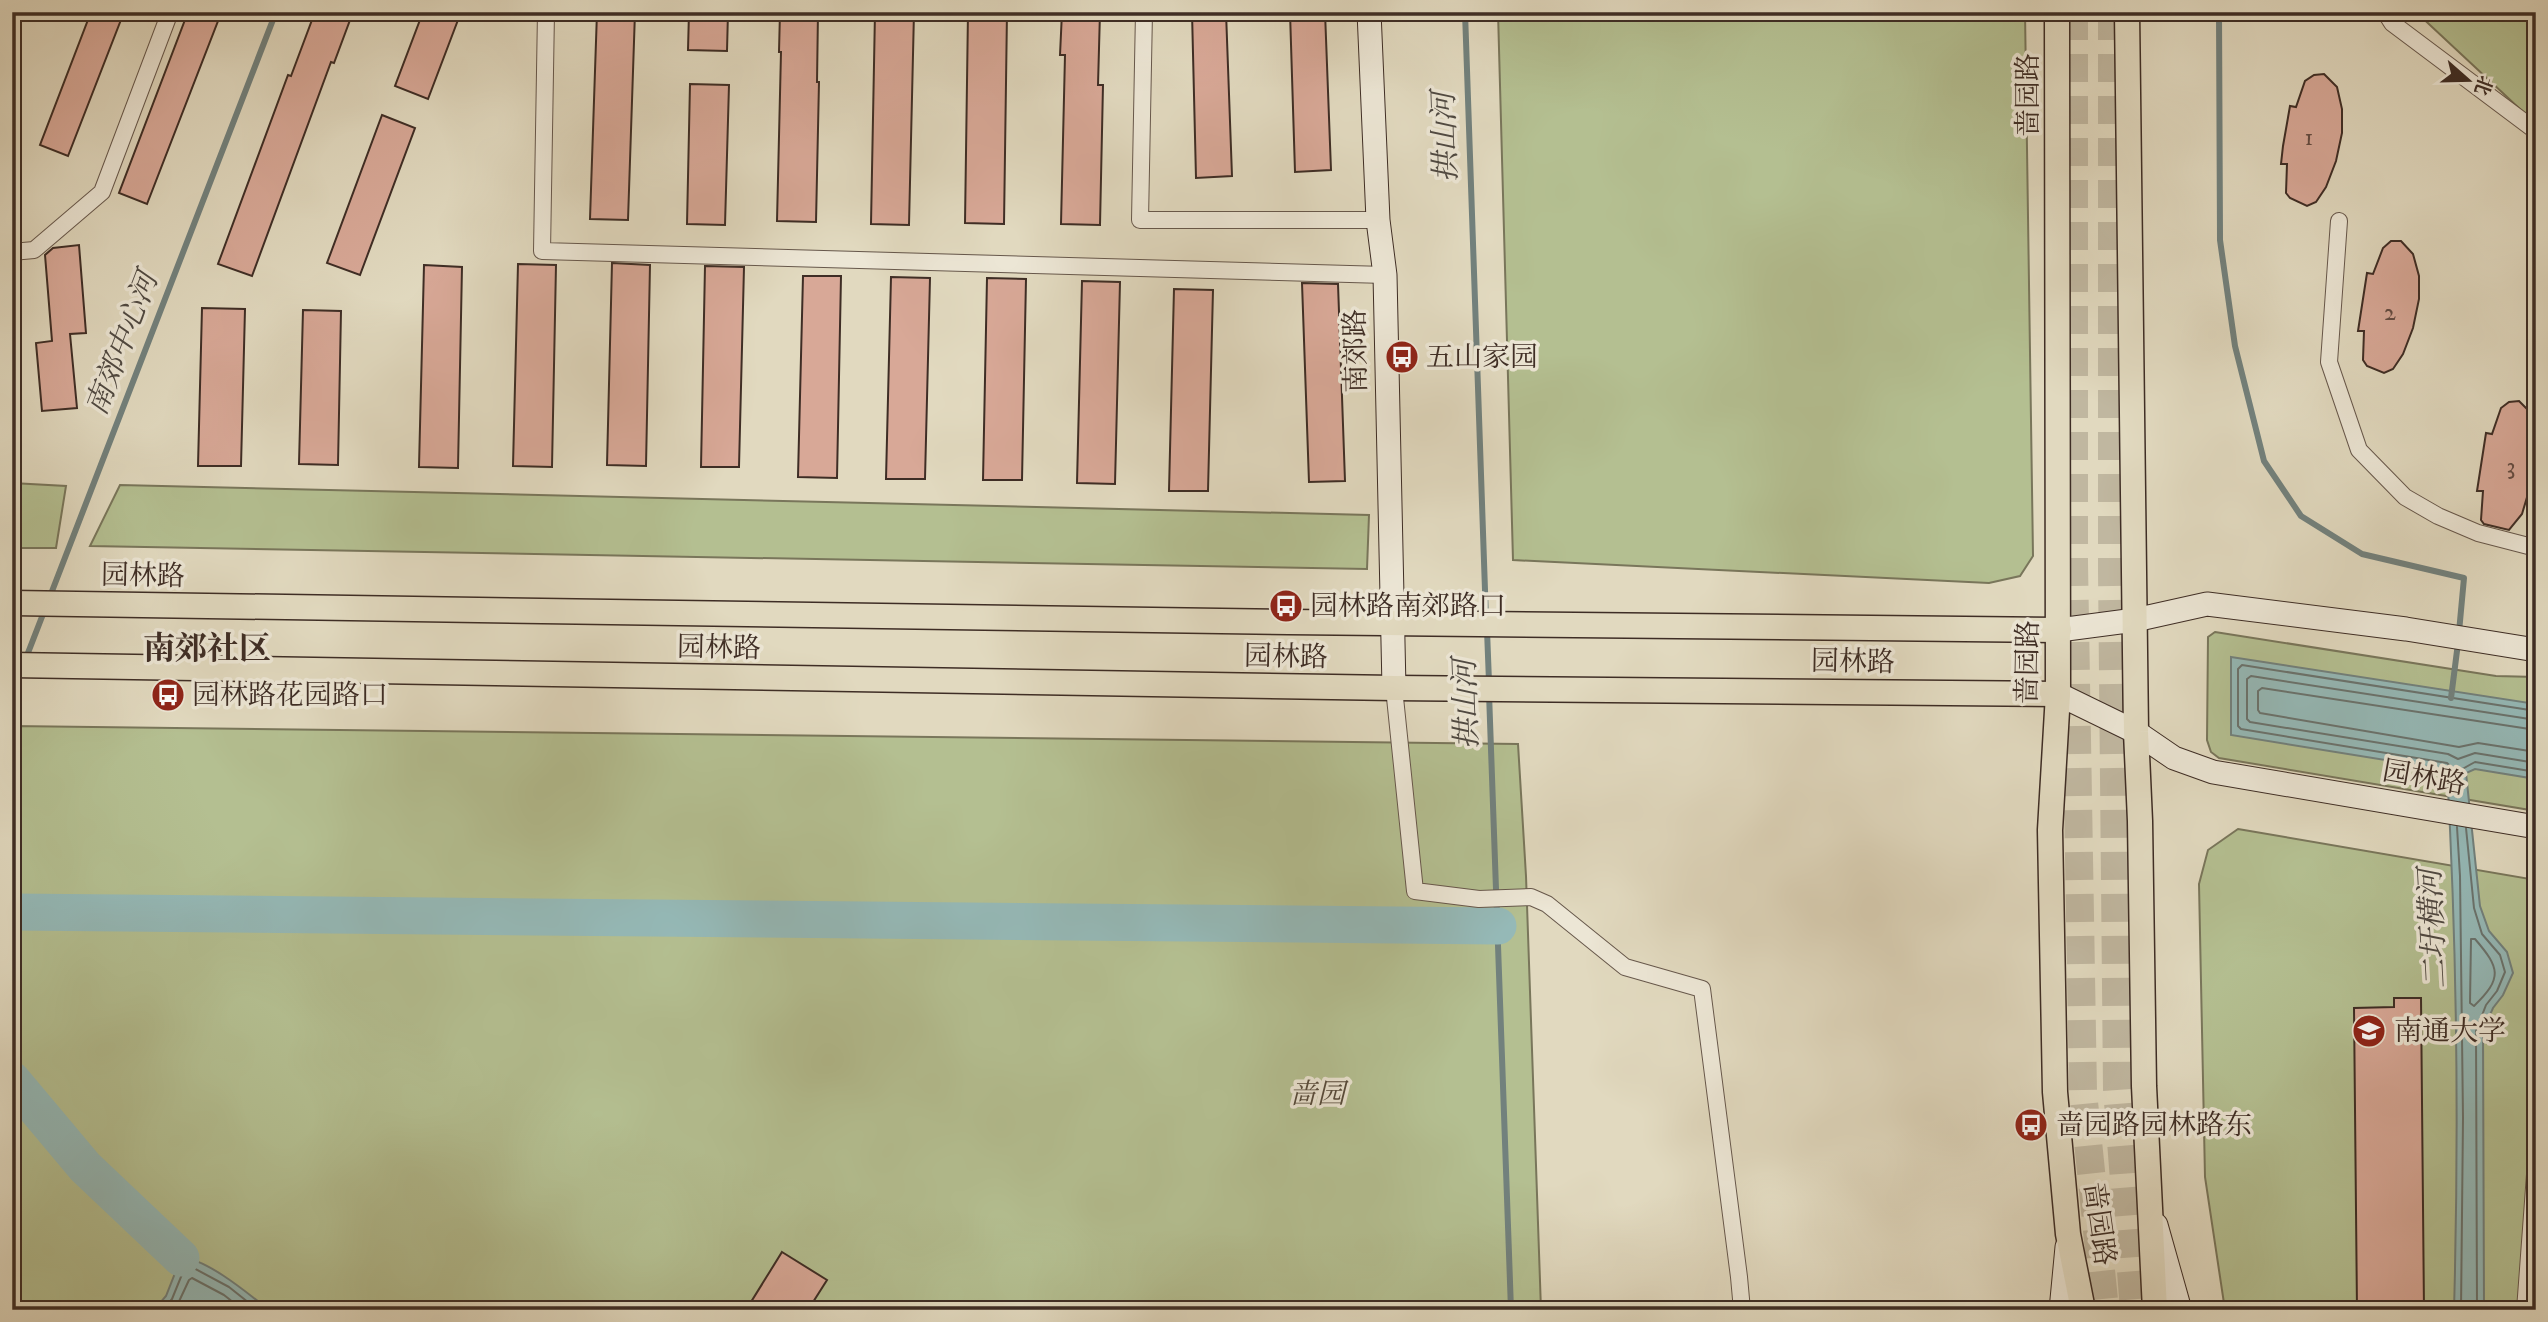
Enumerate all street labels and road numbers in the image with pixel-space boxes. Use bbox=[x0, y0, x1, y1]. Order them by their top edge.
street label: 啬园路 bbox=[2011, 53, 2046, 137]
street label: 南郊路 bbox=[1338, 309, 1374, 393]
street label: 园林路 bbox=[101, 558, 185, 594]
street label: 啬园路 bbox=[2010, 620, 2046, 704]
street label: 园林路 bbox=[677, 630, 761, 666]
street label: 园林路 bbox=[1244, 639, 1328, 675]
street label: 园林路 bbox=[1811, 644, 1895, 680]
street label: 园林路 bbox=[2380, 753, 2468, 803]
street label: 啬园路 bbox=[2076, 1180, 2122, 1268]

